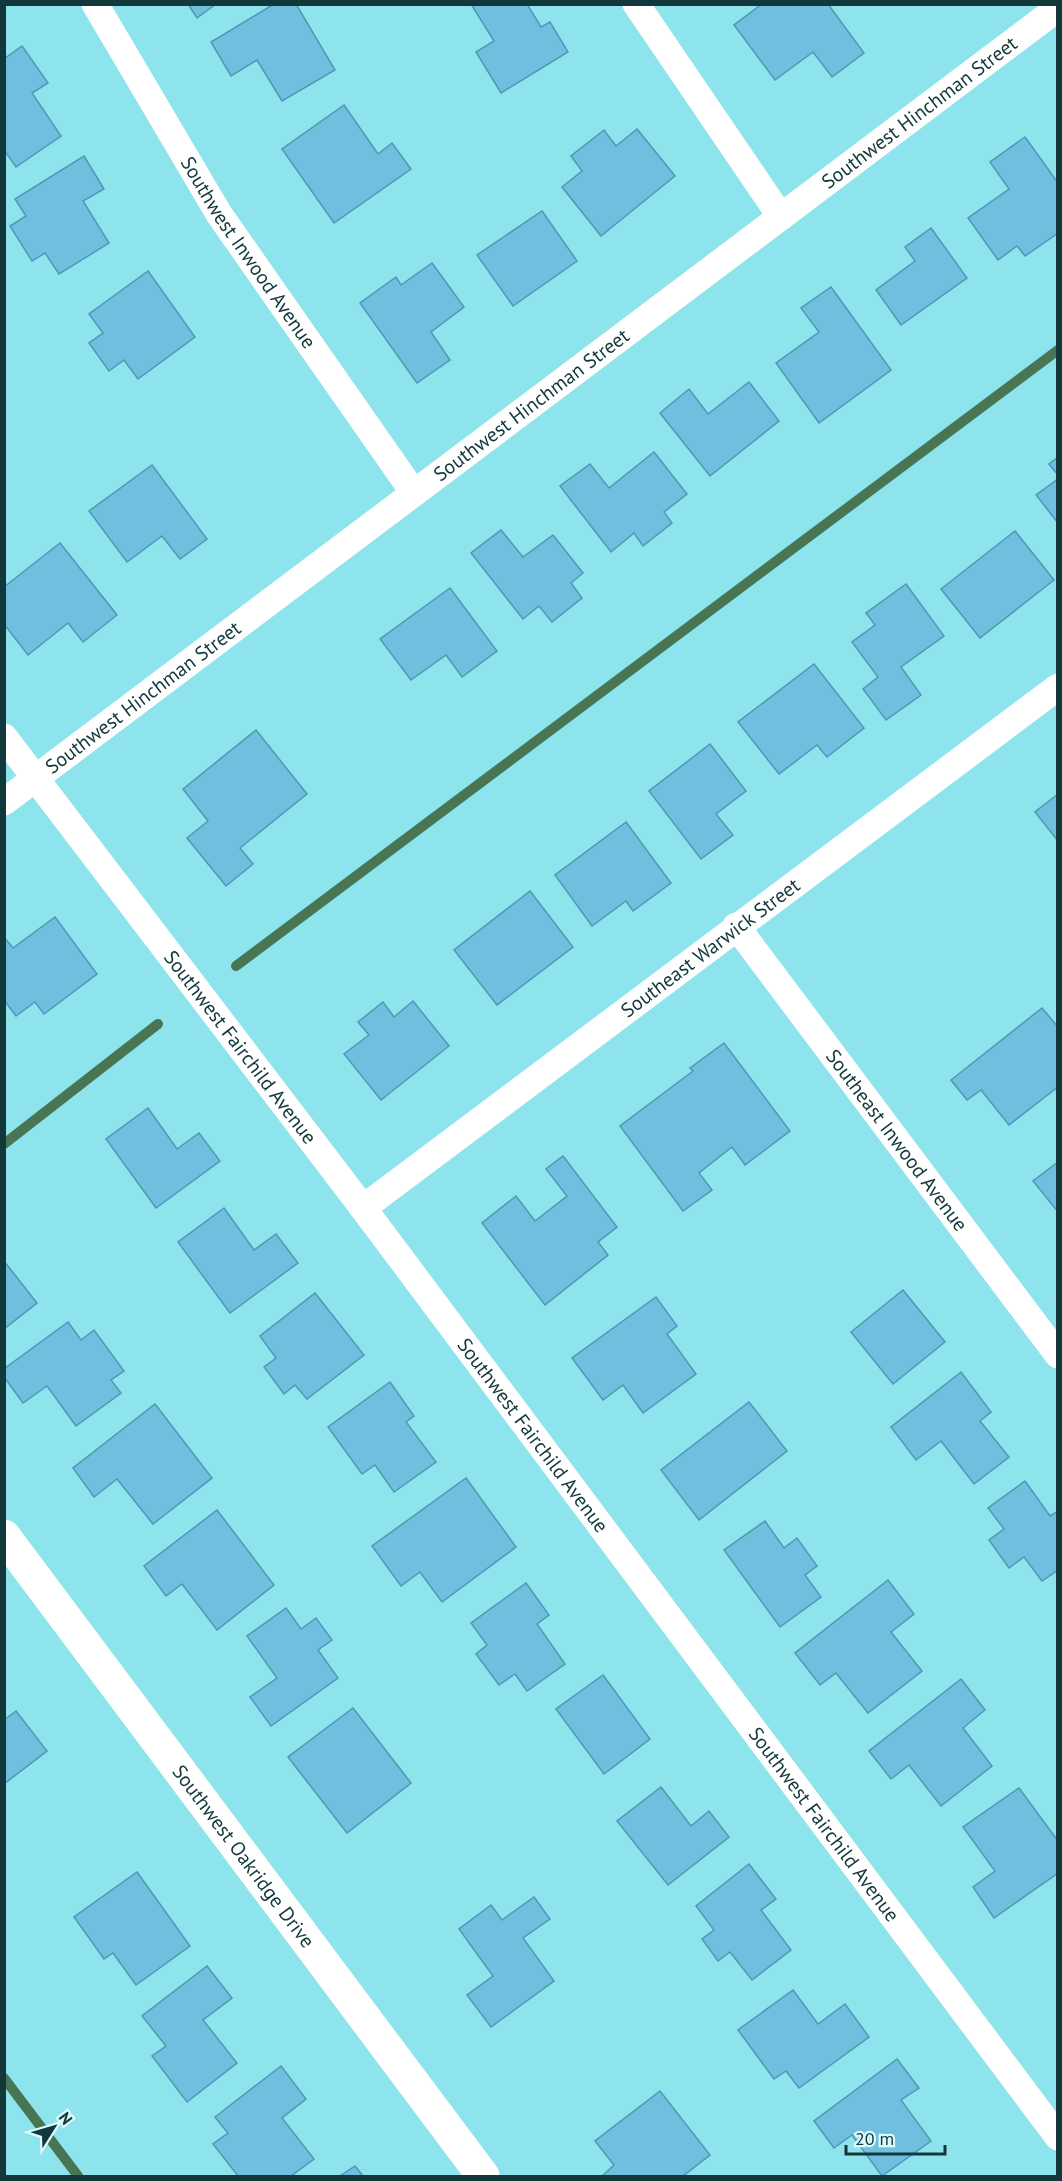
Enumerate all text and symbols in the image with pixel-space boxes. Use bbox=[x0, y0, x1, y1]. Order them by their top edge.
street label: Southwest Hinchman Street bbox=[816, 30, 1023, 195]
street label: Southwest Inwood Avenue bbox=[175, 152, 322, 353]
street label: Southwest Hinchman Street bbox=[428, 323, 634, 487]
street label: Southwest Hinchman Street bbox=[40, 615, 246, 779]
street label: Southeast Warwick Street bbox=[616, 872, 805, 1023]
street label: Southwest Fairchild Avenue bbox=[158, 945, 322, 1149]
street label: Southeast Inwood Avenue bbox=[820, 1044, 974, 1237]
street label: Southwest Fairchild Avenue bbox=[452, 1333, 614, 1538]
street label: Southwest Fairchild Avenue bbox=[743, 1722, 905, 1927]
street label: Southwest Oakridge Drive bbox=[167, 1759, 321, 1953]
north arrow bbox=[24, 2097, 84, 2157]
text: N bbox=[55, 2108, 77, 2128]
scale bar bbox=[846, 2118, 945, 2156]
text: 20 m bbox=[855, 2127, 894, 2150]

